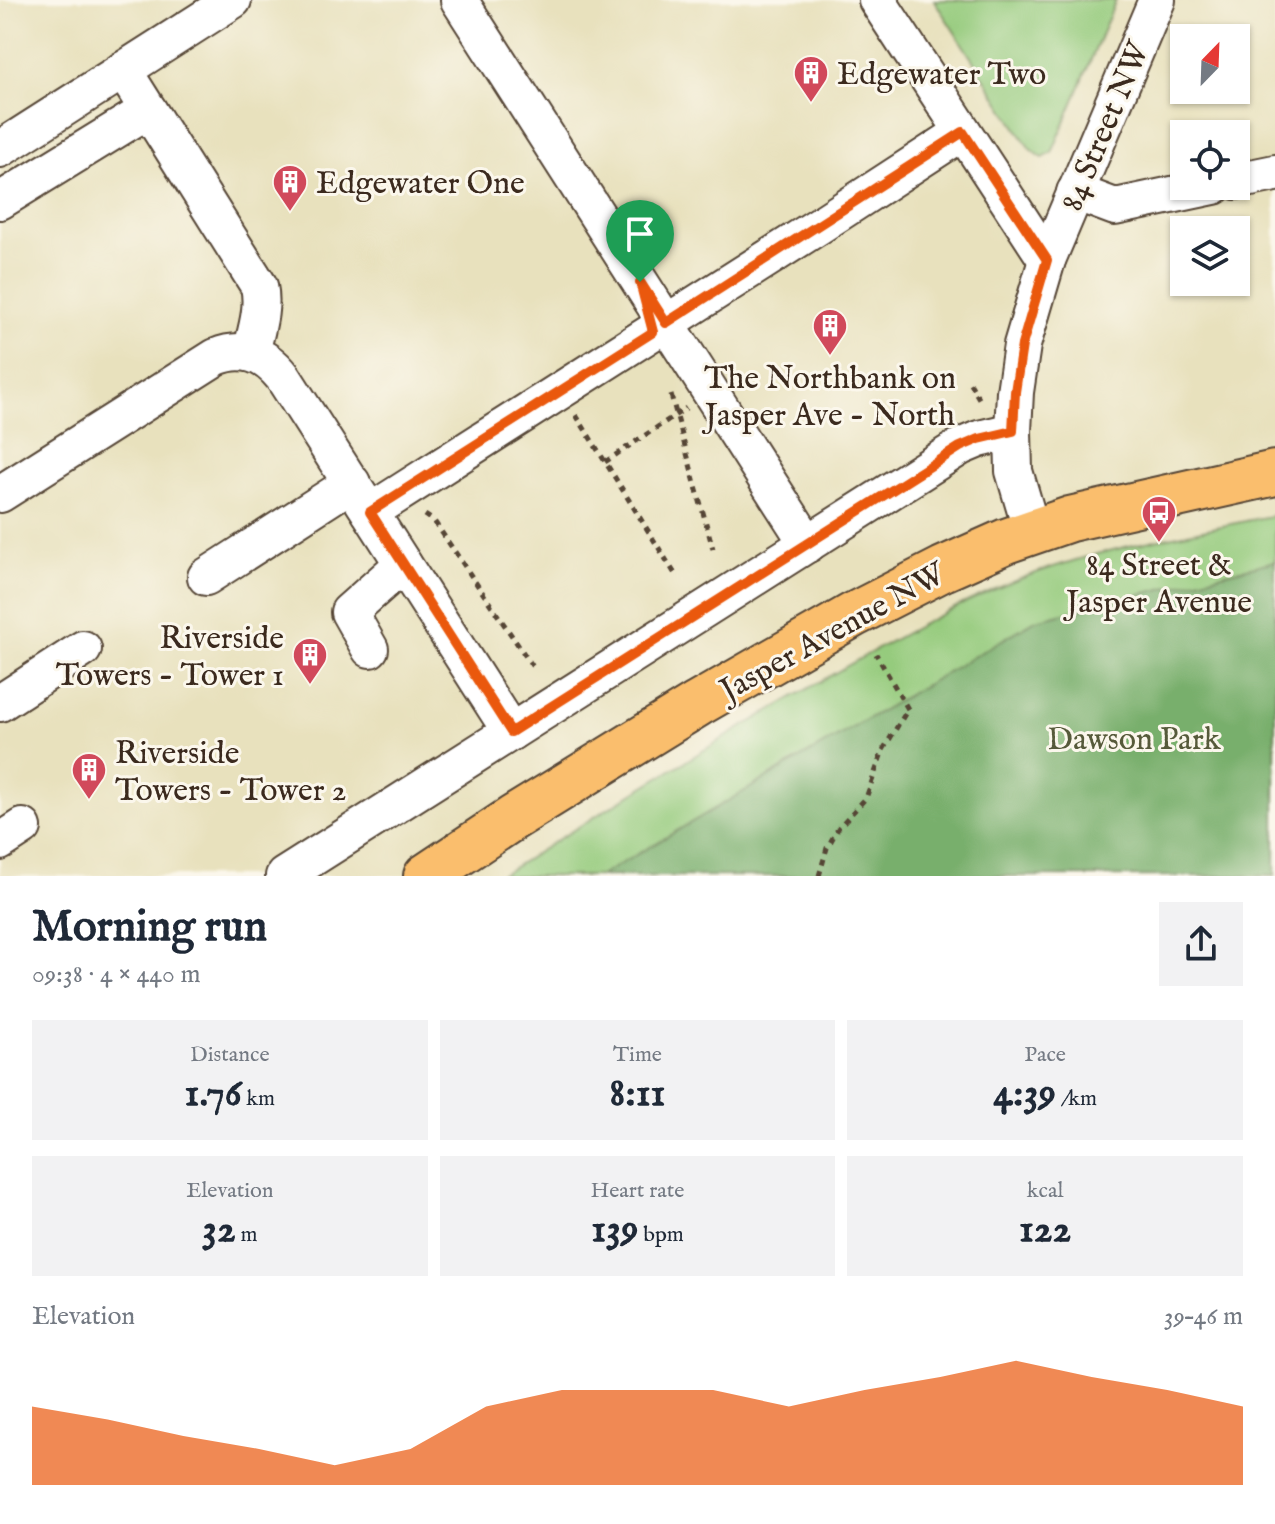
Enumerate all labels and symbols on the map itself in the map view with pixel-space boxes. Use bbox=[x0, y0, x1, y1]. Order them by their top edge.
north arrow bbox=[1170, 24, 1250, 104]
street label: 84 Street NW bbox=[1052, 35, 1161, 218]
building icon: Edgewater Two bbox=[792, 54, 830, 104]
place label: Edgewater Two bbox=[837, 55, 1046, 96]
building icon: Edgewater One bbox=[271, 163, 309, 213]
place label: Edgewater One bbox=[316, 164, 525, 205]
pin bbox=[606, 200, 674, 282]
building icon: The Northbank on Jasper Ave - North bbox=[811, 307, 849, 357]
place label: The Northbank on Jasper Ave - North bbox=[702, 359, 956, 437]
bus stop icon: 84 Street & Jasper Avenue bbox=[1140, 494, 1178, 544]
place label: 84 Street & Jasper Avenue bbox=[1063, 546, 1252, 624]
street label: Jasper Avenue NW bbox=[711, 554, 954, 713]
place label: Riverside Towers - Tower 1 bbox=[56, 619, 284, 697]
building icon: Riverside Towers - Tower 1 bbox=[291, 636, 329, 686]
park label: Dawson Park bbox=[1047, 720, 1222, 761]
place label: Riverside Towers - Tower 2 bbox=[115, 734, 346, 812]
building icon: Riverside Towers - Tower 2 bbox=[70, 751, 108, 801]

